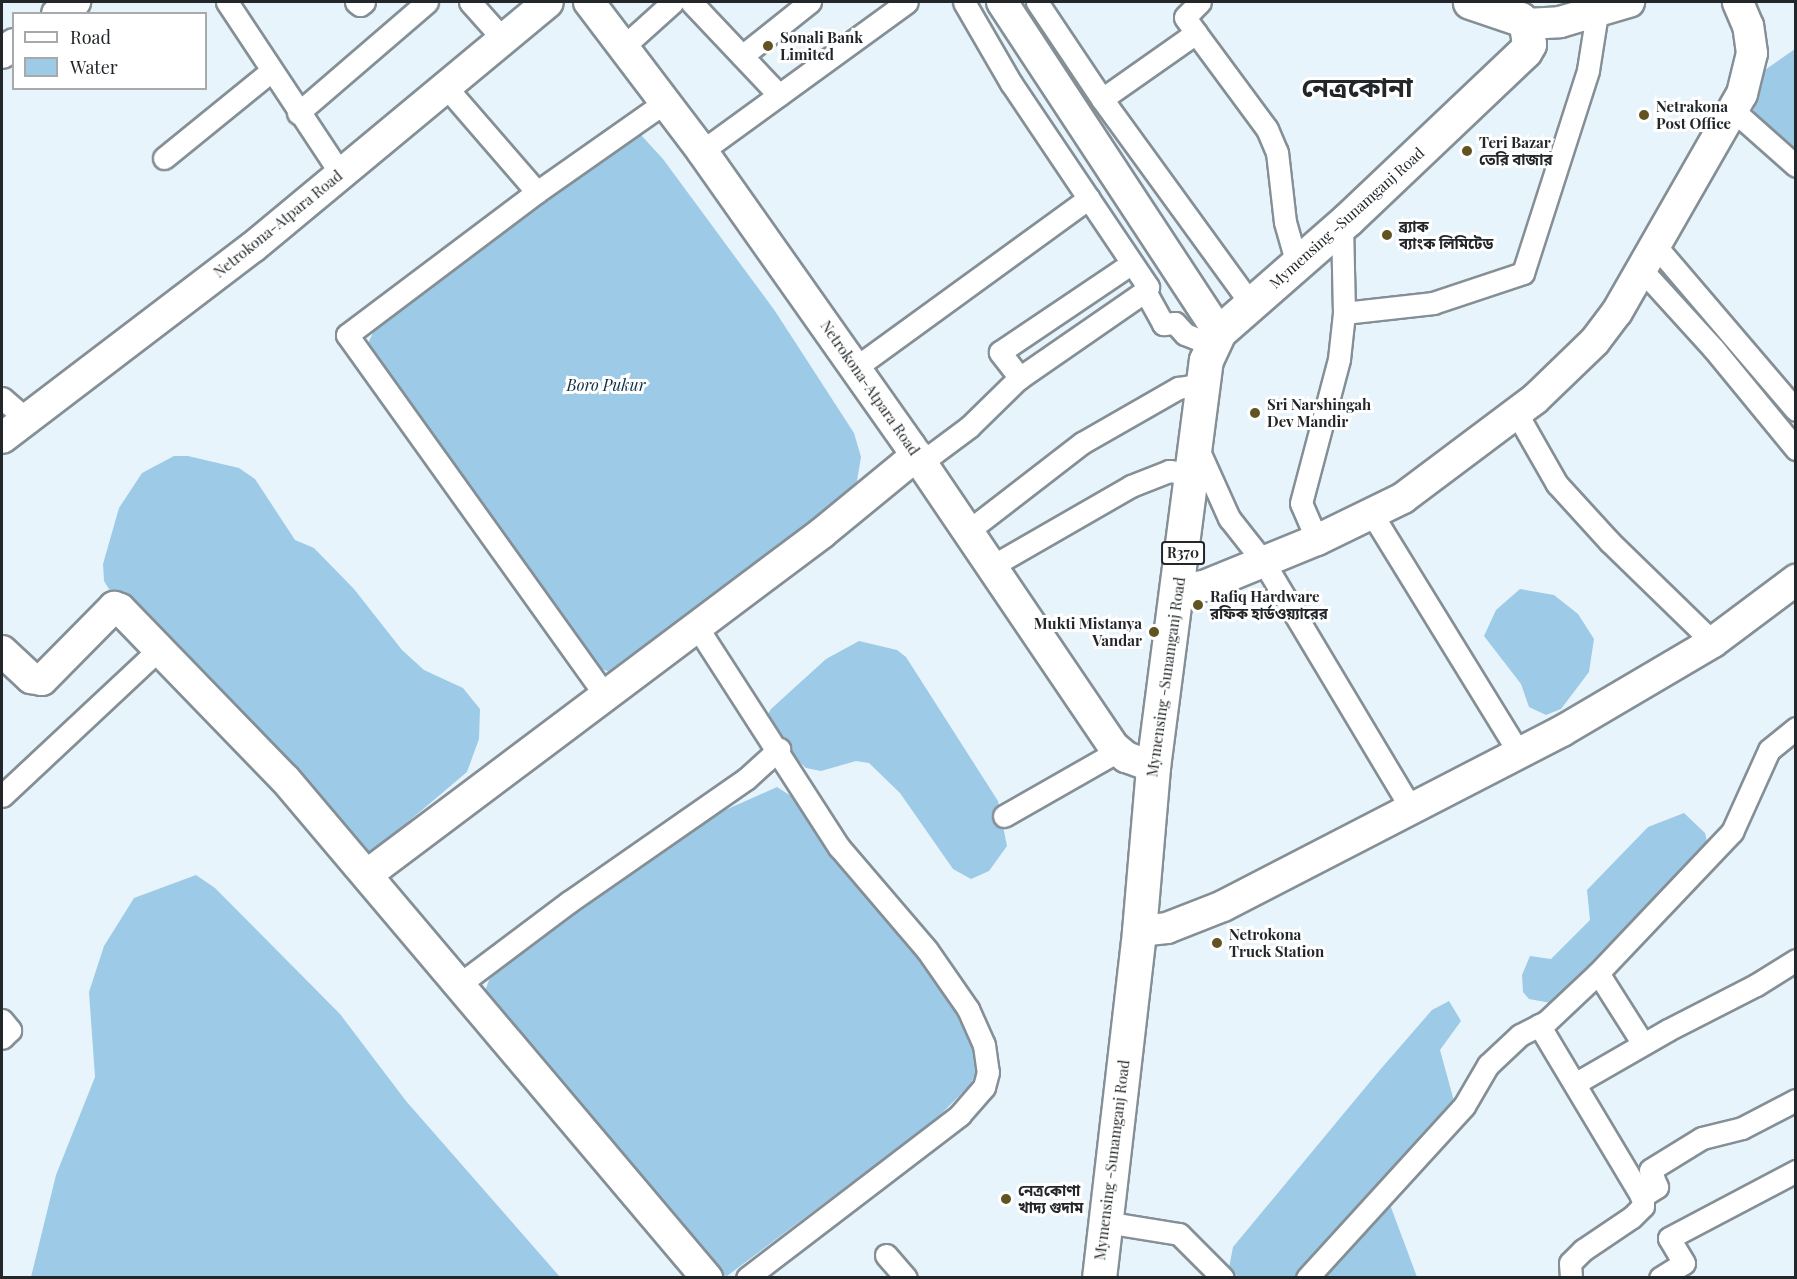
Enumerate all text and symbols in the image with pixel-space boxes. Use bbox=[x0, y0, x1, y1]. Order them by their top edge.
legend bbox=[12, 12, 207, 90]
text: Road bbox=[70, 25, 111, 49]
place label: Sonali Bank Limited bbox=[780, 28, 863, 63]
marker: Sonali Bank Limited bbox=[761, 39, 775, 53]
text: Water bbox=[70, 55, 118, 79]
district label: নেত্রকোনা bbox=[1301, 71, 1413, 103]
place label: Netrakona Post Office bbox=[1656, 97, 1731, 132]
marker: Netrakona Post Office bbox=[1637, 108, 1651, 122]
place label: Teri Bazar তেরি বাজার bbox=[1479, 133, 1552, 168]
street label: Mymensing -Sunamganj Road bbox=[1266, 144, 1428, 292]
marker: Teri Bazar তেরি বাজার bbox=[1460, 144, 1474, 158]
street label: Netrokona-Atpara Road bbox=[210, 167, 346, 281]
place label: ব্র্যাক ব্যাংক লিমিটেড bbox=[1399, 217, 1493, 252]
marker: ব্র্যাক ব্যাংক লিমিটেড bbox=[1380, 228, 1394, 242]
street label: Netrokona-Atpara Road bbox=[817, 317, 923, 459]
water label: Boro Pukur bbox=[567, 375, 645, 395]
place label: Sri Narshingah Dev Mandir bbox=[1267, 395, 1371, 430]
marker: Sri Narshingah Dev Mandir bbox=[1248, 406, 1262, 420]
road number: R370 bbox=[1160, 542, 1206, 564]
street label: Mymensing -Sunamganj Road bbox=[1143, 576, 1189, 778]
place label: Rafiq Hardware রফিক হার্ডওয়্যারের bbox=[1210, 587, 1328, 622]
marker: Rafiq Hardware রফিক হার্ডওয়্যারের bbox=[1191, 598, 1205, 612]
place label: Mukti Mistanya Vandar bbox=[1034, 614, 1142, 649]
marker: Mukti Mistanya Vandar bbox=[1147, 625, 1161, 639]
place label: Netrokona Truck Station bbox=[1229, 925, 1324, 960]
marker: Netrokona Truck Station bbox=[1210, 936, 1224, 950]
street label: Mymensing -Sunamganj Road bbox=[1091, 1059, 1133, 1261]
place label: ‌নেত্র‌কোণা খাদ্য গুদাম bbox=[1018, 1181, 1083, 1216]
marker: ‌নেত্র‌কোণা খাদ্য গুদাম bbox=[999, 1192, 1013, 1206]

